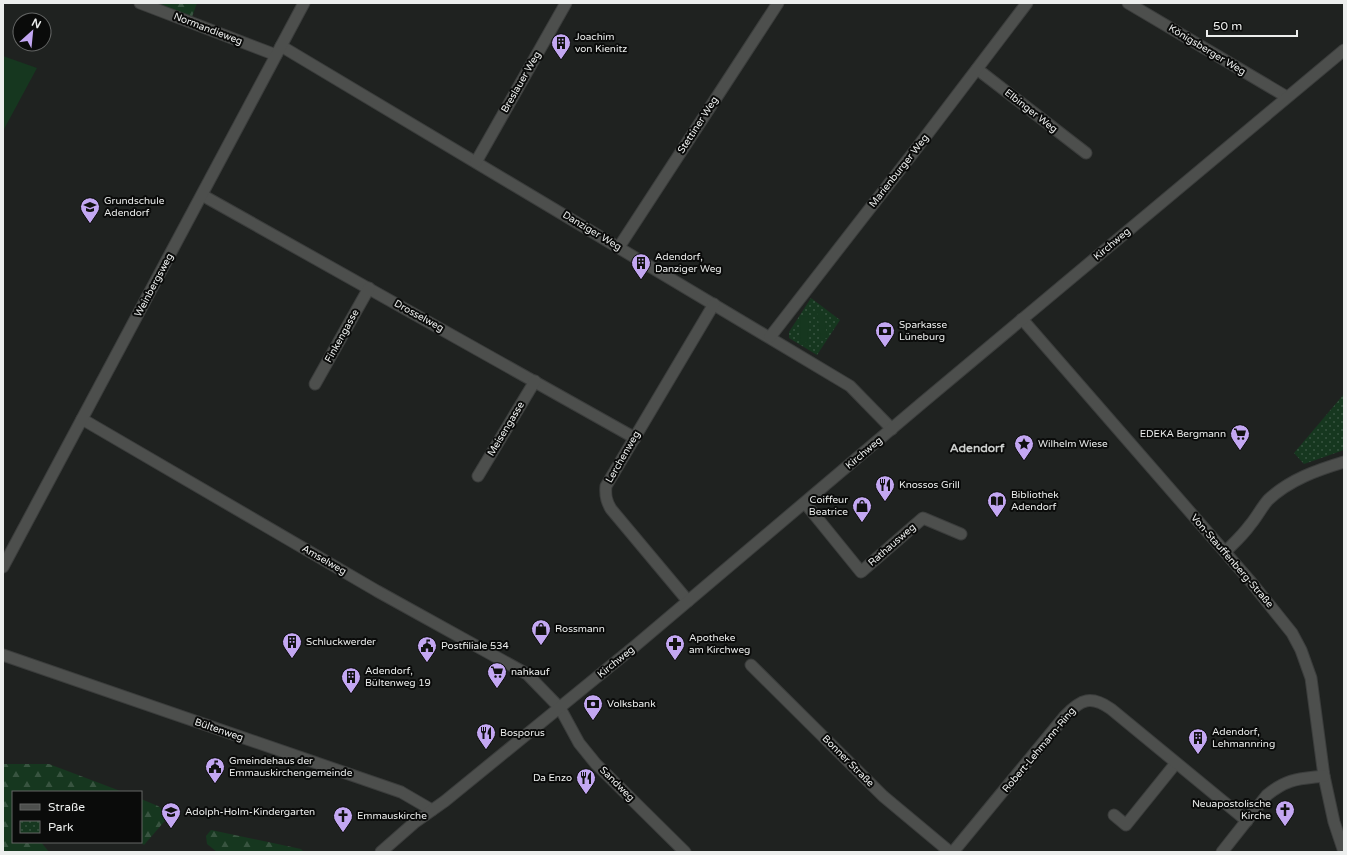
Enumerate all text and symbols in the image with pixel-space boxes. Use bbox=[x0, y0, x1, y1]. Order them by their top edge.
street label: Normandieweg bbox=[172, 10, 244, 48]
north arrow bbox=[12, 12, 52, 52]
scale bar bbox=[1207, 12, 1297, 38]
text: N bbox=[29, 16, 43, 31]
text: 50 m bbox=[1213, 19, 1242, 33]
street label: Königsberger Weg bbox=[1166, 22, 1248, 78]
place label: Joachim von Kienitz bbox=[575, 31, 627, 55]
building icon: Joachim von Kienitz bbox=[550, 32, 572, 60]
street label: Breslauer Weg bbox=[499, 49, 543, 115]
street label: Elbinger Weg bbox=[1002, 87, 1060, 135]
street label: Stettiner Weg bbox=[675, 94, 721, 156]
street label: Marienburger Weg bbox=[867, 132, 931, 210]
place label: Grundschule Adendorf bbox=[104, 195, 165, 219]
school or university icon: Grundschule Adendorf bbox=[79, 196, 101, 224]
street label: Danziger Weg bbox=[560, 209, 624, 253]
street label: Kirchweg bbox=[1091, 225, 1133, 263]
street label: Weinbergsweg bbox=[132, 251, 176, 319]
place label: Adendorf, Danziger Weg bbox=[655, 251, 722, 275]
building icon: Adendorf, Danziger Weg bbox=[630, 252, 652, 280]
street label: Drosselweg bbox=[392, 297, 446, 335]
street label: Finkengasse bbox=[322, 307, 362, 365]
place label: Sparkasse Lüneburg bbox=[899, 319, 947, 343]
bank icon: Sparkasse Lüneburg bbox=[874, 320, 896, 348]
street label: Meisengasse bbox=[485, 399, 527, 458]
supermarket icon: EDEKA Bergmann bbox=[1229, 423, 1251, 451]
place label: EDEKA Bergmann bbox=[1140, 428, 1226, 440]
street label: Lerchenweg bbox=[603, 429, 643, 485]
place icon: Wilhelm Wiese bbox=[1013, 433, 1035, 461]
street label: Kirchweg bbox=[843, 434, 885, 472]
place label: Wilhelm Wiese bbox=[1038, 438, 1108, 450]
district label: Adendorf bbox=[950, 441, 1005, 455]
restaurant icon: Knossos Grill bbox=[874, 474, 896, 502]
place label: Knossos Grill bbox=[899, 479, 960, 491]
place label: Bibliothek Adendorf bbox=[1011, 489, 1059, 513]
library icon: Bibliothek Adendorf bbox=[986, 490, 1008, 518]
place label: Coiffeur Beatrice bbox=[809, 494, 848, 518]
shop icon: Coiffeur Beatrice bbox=[851, 495, 873, 523]
street label: Von-Stauffenberg-Straße bbox=[1188, 512, 1276, 610]
street label: Rathausweg bbox=[866, 521, 918, 569]
street label: Amselweg bbox=[300, 542, 348, 578]
shop icon: Rossmann bbox=[530, 618, 552, 646]
place label: Rossmann bbox=[555, 623, 605, 635]
building icon: Schluckwerder bbox=[281, 631, 303, 659]
place label: Apotheke am Kirchweg bbox=[689, 632, 750, 656]
pharmacy icon: Apotheke am Kirchweg bbox=[664, 633, 686, 661]
public building icon: Postfiliale 534 bbox=[416, 635, 438, 663]
place label: Schluckwerder bbox=[306, 636, 376, 648]
place label: Postfiliale 534 bbox=[441, 640, 509, 652]
street label: Kirchweg bbox=[595, 643, 637, 681]
supermarket icon: nahkauf bbox=[486, 661, 508, 689]
place label: Adendorf, Bültenweg 19 bbox=[365, 665, 431, 689]
building icon: Adendorf, Bültenweg 19 bbox=[340, 666, 362, 694]
place label: nahkauf bbox=[511, 666, 550, 678]
bank icon: Volksbank bbox=[582, 693, 604, 721]
place label: Volksbank bbox=[607, 698, 656, 710]
street label: Robert-Lehmann-Ring bbox=[1000, 705, 1078, 795]
street label: Bültenweg bbox=[193, 716, 245, 744]
restaurant icon: Bosporus bbox=[475, 722, 497, 750]
place label: Adendorf, Lehmannring bbox=[1212, 726, 1275, 750]
place label: Bosporus bbox=[500, 727, 545, 739]
building icon: Adendorf, Lehmannring bbox=[1187, 727, 1209, 755]
street label: Bonner Straße bbox=[820, 733, 877, 790]
place label: Gmeindehaus der Emmauskirchengemeinde bbox=[229, 755, 353, 779]
public building icon: Gmeindehaus der Emmauskirchengemeinde bbox=[204, 756, 226, 784]
street label: Sandweg bbox=[597, 764, 637, 804]
restaurant icon: Da Enzo bbox=[575, 767, 597, 795]
place label: Da Enzo bbox=[533, 772, 572, 784]
legend bbox=[12, 791, 142, 843]
place label: Neuapostolische Kirche bbox=[1192, 798, 1271, 822]
church icon: Neuapostolische Kirche bbox=[1274, 799, 1296, 827]
text: Straße bbox=[48, 800, 85, 814]
school or university icon: Adolph-Holm-Kindergarten bbox=[160, 801, 182, 829]
church icon: Emmauskirche bbox=[332, 805, 354, 833]
place label: Adolph-Holm-Kindergarten bbox=[185, 806, 315, 818]
place label: Emmauskirche bbox=[357, 810, 427, 822]
text: Park bbox=[48, 820, 74, 834]

